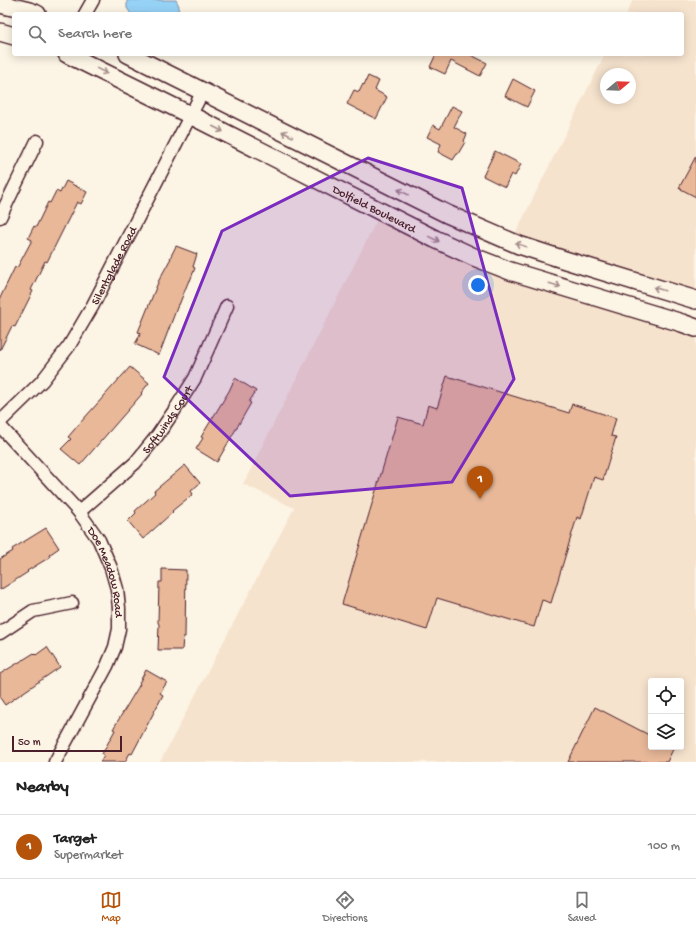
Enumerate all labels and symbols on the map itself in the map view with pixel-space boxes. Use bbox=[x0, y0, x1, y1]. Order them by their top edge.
one-way arrow bbox=[95, 68, 107, 75]
north arrow bbox=[600, 68, 636, 104]
one-way arrow bbox=[212, 126, 224, 133]
one-way arrow bbox=[281, 130, 293, 137]
street label: Dolfield Boulevard bbox=[328, 183, 419, 238]
one-way arrow bbox=[397, 188, 409, 195]
street label: Silentglade Road bbox=[89, 224, 142, 308]
one-way arrow bbox=[428, 236, 440, 243]
one-way arrow bbox=[516, 241, 528, 249]
your location bbox=[468, 275, 488, 295]
one-way arrow bbox=[548, 282, 561, 289]
one-way arrow bbox=[652, 285, 665, 292]
street label: Softwinds Court bbox=[140, 383, 198, 457]
pin: 1 bbox=[467, 466, 493, 499]
street label: Doe Meadow Road bbox=[82, 524, 124, 618]
scale bar bbox=[12, 734, 122, 753]

